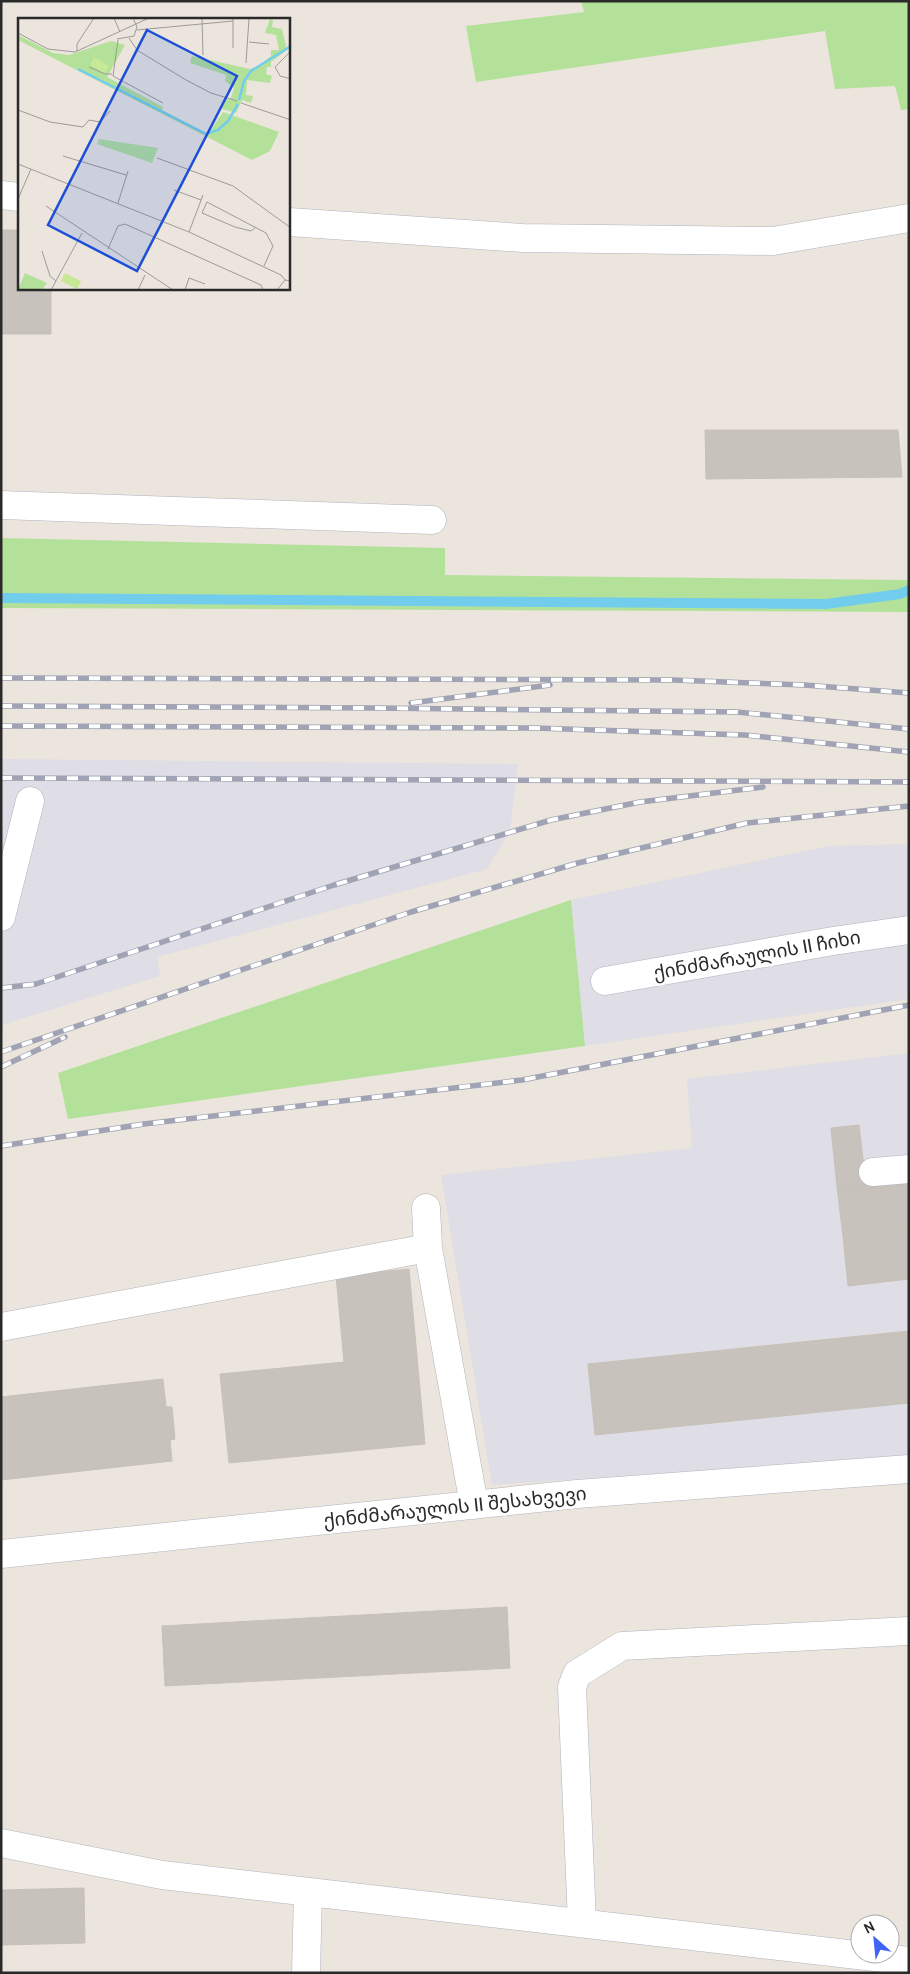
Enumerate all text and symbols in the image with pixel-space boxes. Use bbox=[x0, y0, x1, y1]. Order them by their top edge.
inset map bbox=[18, 18, 290, 290]
street label: ქინძმარაულის II ჩიხი bbox=[652, 925, 862, 986]
street label: ქინძმარაულის II შესახვევი bbox=[322, 1482, 588, 1533]
north arrow bbox=[850, 1914, 900, 1964]
text: N bbox=[861, 1917, 878, 1938]

